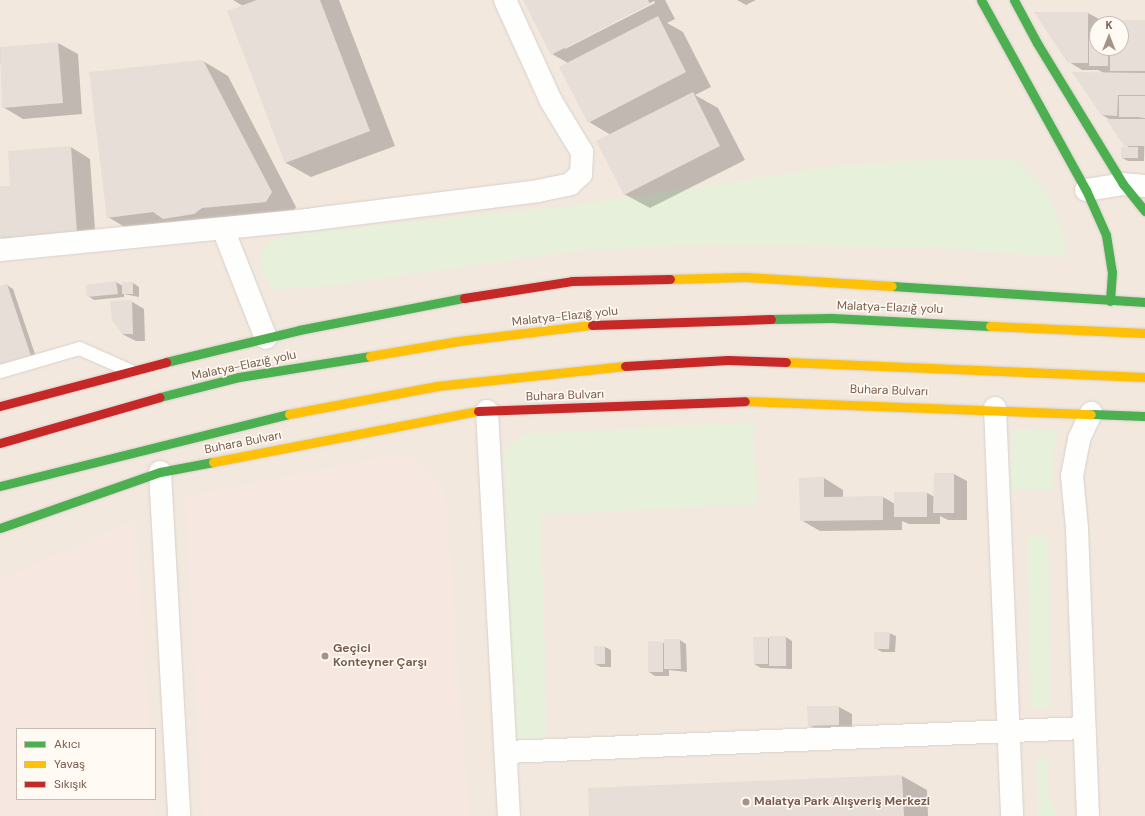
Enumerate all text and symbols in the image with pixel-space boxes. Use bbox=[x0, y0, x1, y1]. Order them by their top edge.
north arrow bbox=[1089, 16, 1129, 56]
text: K bbox=[1105, 18, 1113, 32]
street label: Malatya-Elazığ yolu bbox=[837, 299, 943, 317]
street label: Malatya-Elazığ yolu bbox=[511, 304, 619, 330]
street label: Malatya-Elazığ yolu bbox=[190, 348, 298, 384]
street label: Buhara Bulvarı bbox=[850, 382, 928, 400]
street label: Buhara Bulvarı bbox=[526, 387, 604, 405]
street label: Buhara Bulvarı bbox=[203, 428, 283, 458]
place label: Geçici Konteyner Çarşı bbox=[333, 642, 427, 670]
marker: Geçici Konteyner Çarşı bbox=[320, 651, 330, 661]
legend bbox=[16, 728, 156, 800]
text: Akıcı bbox=[54, 736, 80, 752]
text: Yavaş bbox=[54, 756, 85, 772]
text: Sıkışık bbox=[54, 776, 87, 792]
place label: Malatya Park Alışveriş Merkezi bbox=[754, 795, 930, 809]
marker: Malatya Park Alışveriş Merkezi bbox=[741, 797, 751, 807]

